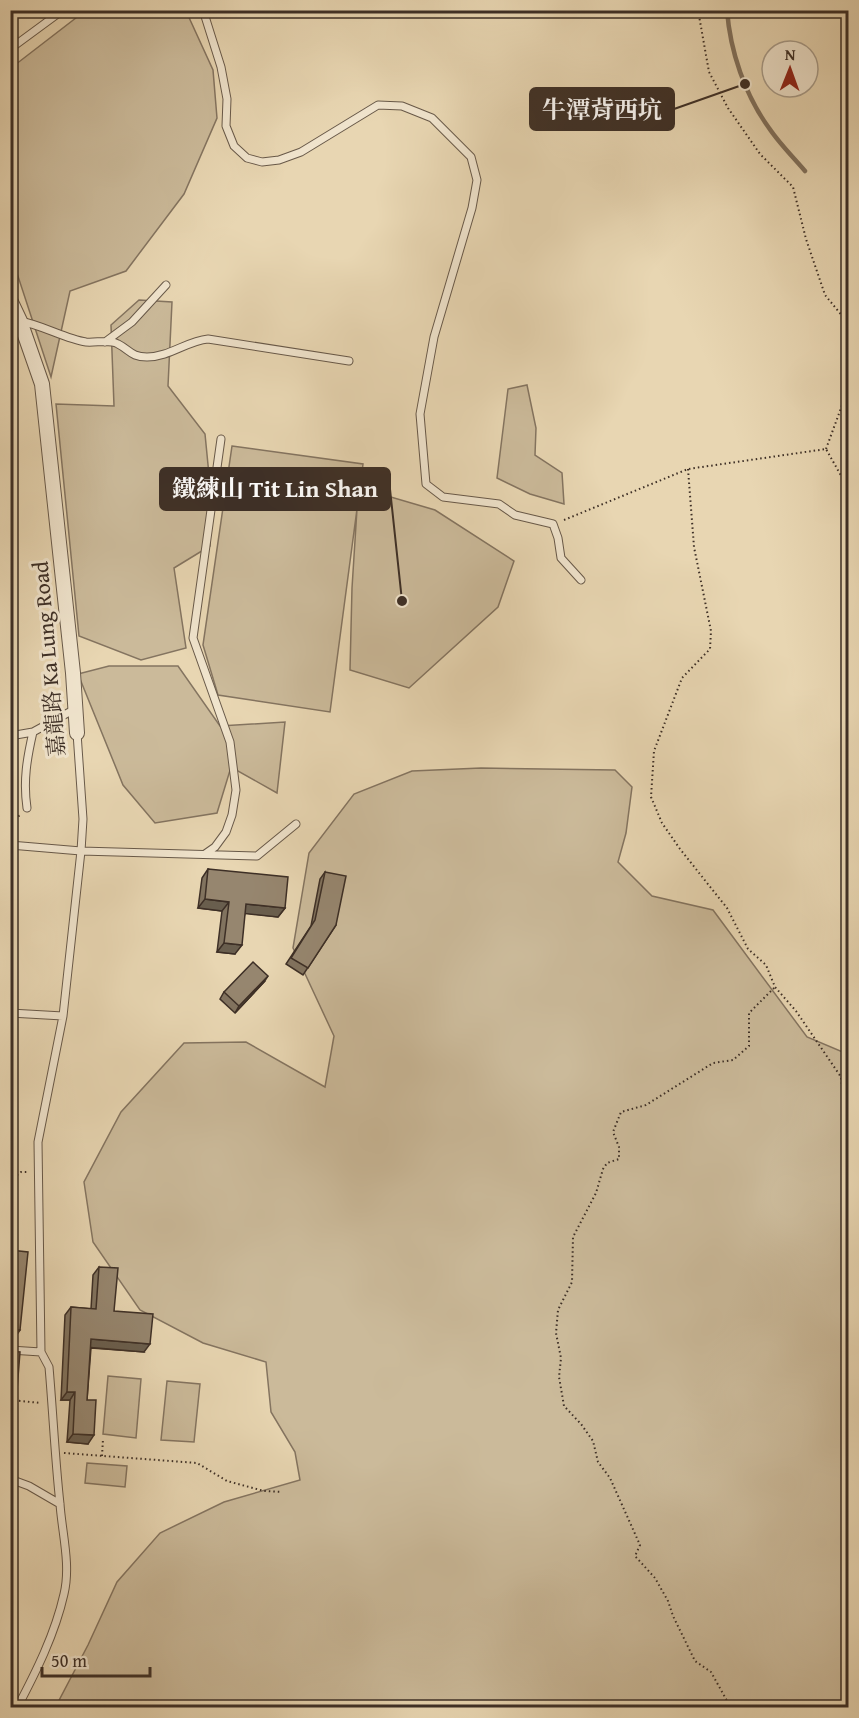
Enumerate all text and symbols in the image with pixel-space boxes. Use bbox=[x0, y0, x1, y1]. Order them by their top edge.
north arrow bbox=[760, 39, 820, 99]
text: N bbox=[785, 42, 796, 66]
callout: 牛潭背西坑 bbox=[530, 88, 674, 130]
text: 牛潭背西坑 bbox=[542, 92, 662, 127]
callout: 鐵練山 Tit Lin Shan bbox=[160, 468, 390, 510]
text: 鐵練山 Tit Lin Shan bbox=[172, 471, 378, 506]
street label: 嘉龍路 Ka Lung Road bbox=[24, 560, 72, 758]
scale bar bbox=[42, 1640, 150, 1678]
text: 50 m bbox=[51, 1647, 87, 1674]

